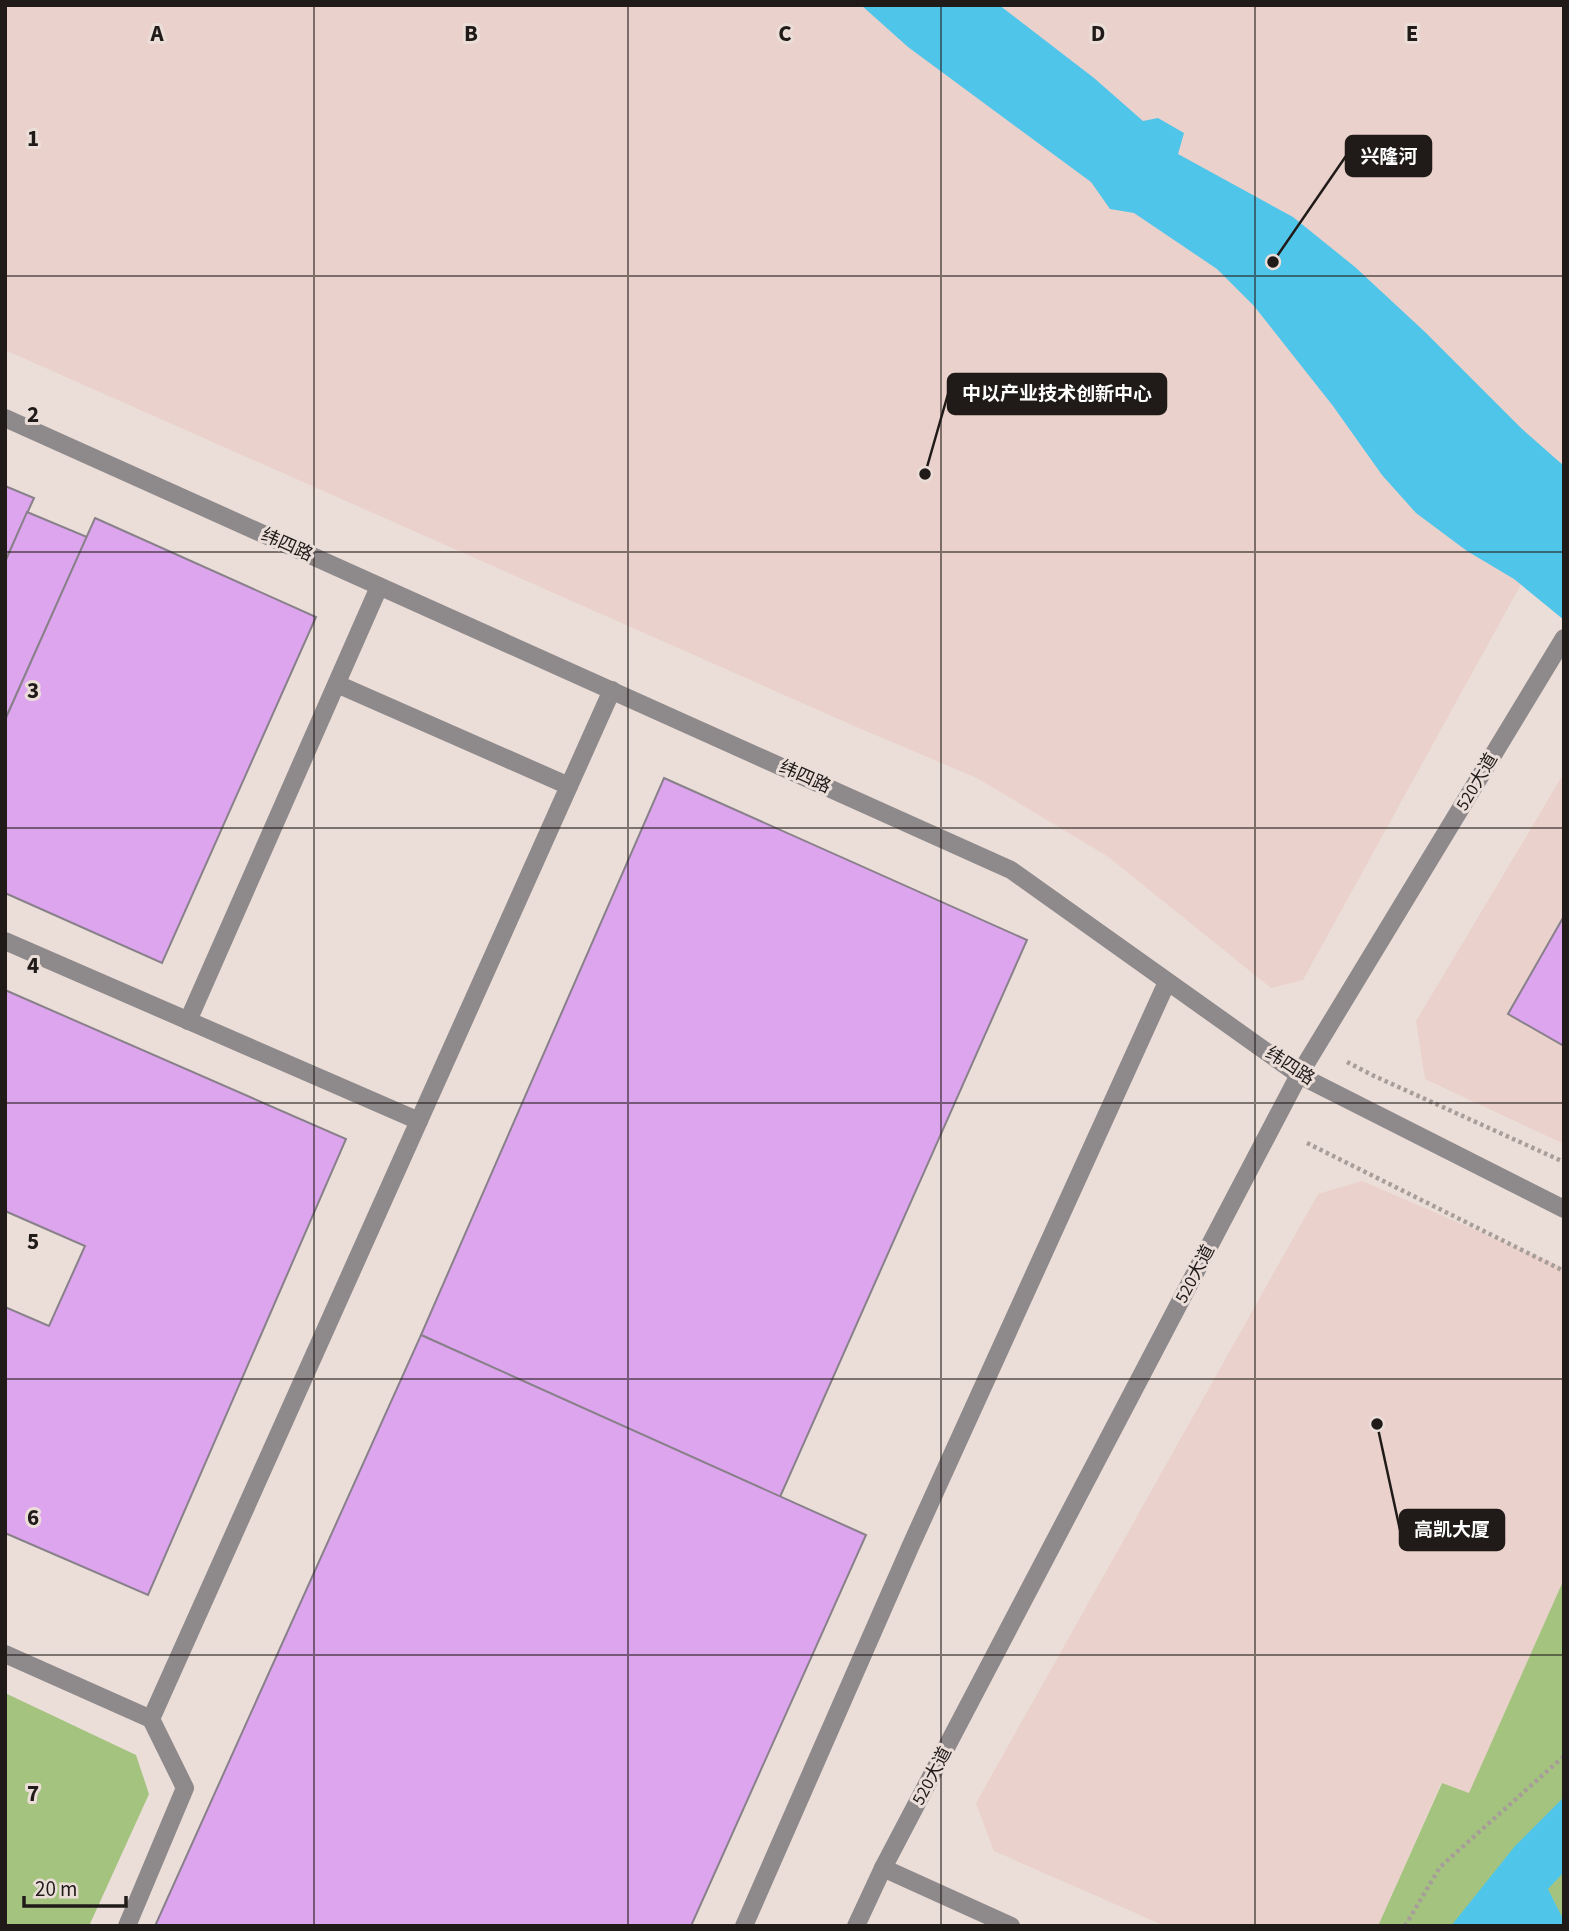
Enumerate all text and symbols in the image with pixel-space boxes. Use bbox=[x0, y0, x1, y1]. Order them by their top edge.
text: A bbox=[149, 17, 164, 50]
text: B bbox=[464, 17, 478, 50]
text: C bbox=[778, 17, 792, 50]
text: D bbox=[1091, 17, 1105, 50]
text: E bbox=[1406, 17, 1418, 50]
text: 1 bbox=[27, 122, 39, 155]
callout: 兴隆河 bbox=[1346, 136, 1431, 176]
text: 兴隆河 bbox=[1360, 144, 1418, 171]
callout: 中以产业技术创新中心 bbox=[948, 374, 1166, 414]
text: 中以产业技术创新中心 bbox=[962, 381, 1152, 408]
text: 2 bbox=[27, 398, 39, 431]
street label: 纬四路 bbox=[257, 523, 317, 567]
text: 3 bbox=[27, 674, 39, 707]
street label: 520大道 bbox=[1450, 749, 1504, 815]
street label: 纬四路 bbox=[775, 755, 835, 799]
text: 4 bbox=[27, 949, 39, 982]
street label: 纬四路 bbox=[1261, 1041, 1319, 1091]
text: 5 bbox=[27, 1225, 39, 1258]
street label: 520大道 bbox=[1169, 1240, 1221, 1308]
text: 6 bbox=[27, 1501, 39, 1534]
callout: 高凯大厦 bbox=[1400, 1510, 1504, 1550]
text: 高凯大厦 bbox=[1414, 1517, 1490, 1544]
street label: 520大道 bbox=[906, 1742, 958, 1810]
text: 7 bbox=[27, 1777, 39, 1810]
scale bar bbox=[24, 1864, 126, 1908]
text: 20 m bbox=[35, 1874, 77, 1904]

